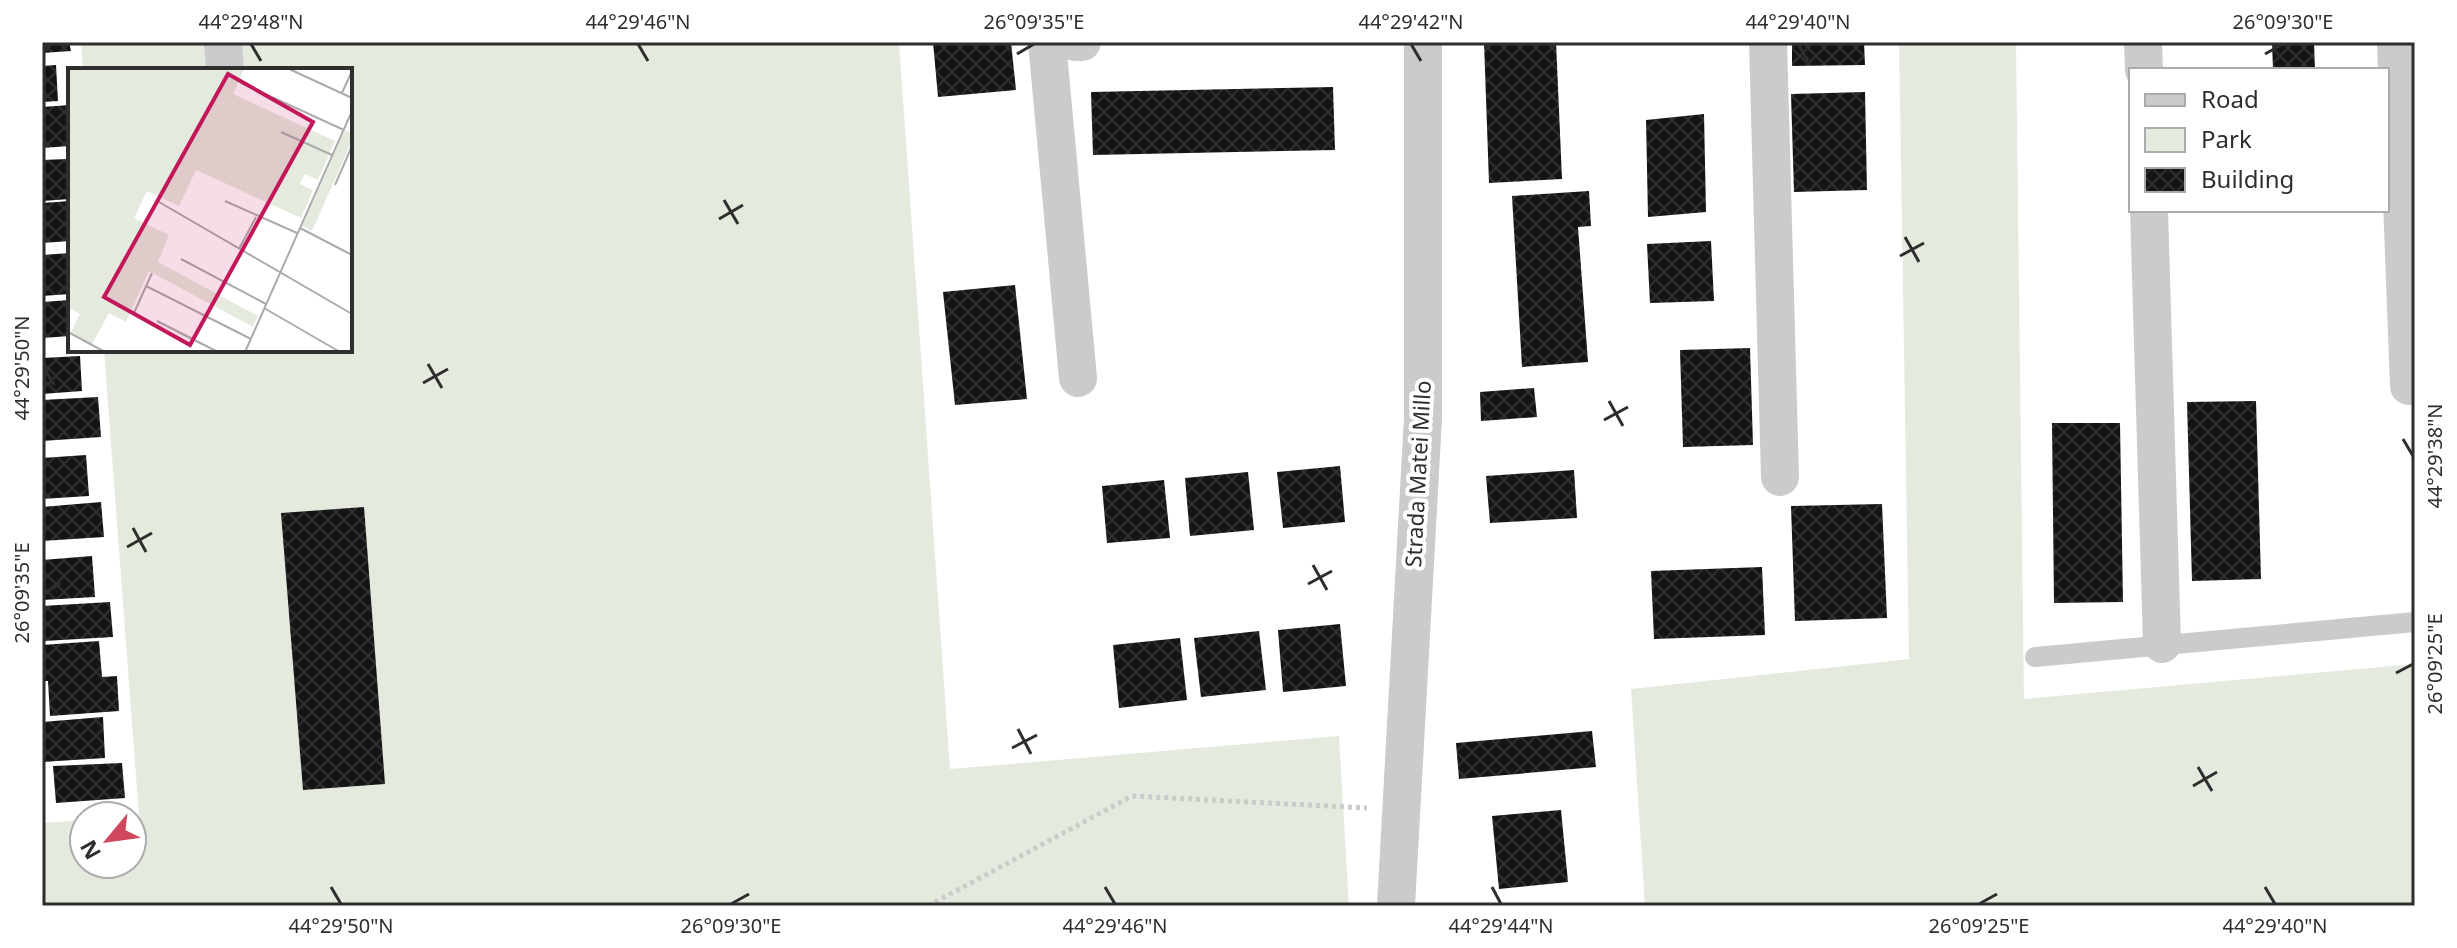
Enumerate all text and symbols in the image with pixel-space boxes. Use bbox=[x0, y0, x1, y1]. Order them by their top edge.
text: 44°29'48"N bbox=[198, 8, 304, 35]
text: 44°29'46"N bbox=[585, 8, 691, 35]
text: 26°09'35"E bbox=[984, 8, 1084, 35]
text: 44°29'42"N bbox=[1358, 8, 1464, 35]
text: 44°29'40"N bbox=[1745, 8, 1851, 35]
text: 26°09'30"E bbox=[2233, 8, 2333, 35]
inset map bbox=[68, 68, 352, 352]
legend bbox=[2129, 68, 2389, 212]
text: Road bbox=[2201, 82, 2259, 115]
text: Park bbox=[2201, 122, 2252, 155]
text: Building bbox=[2201, 162, 2294, 195]
text: 44°29'50"N bbox=[8, 315, 35, 421]
street label: Strada Matei Millo bbox=[1397, 380, 1437, 568]
text: 44°29'38"N bbox=[2421, 403, 2448, 509]
text: 26°09'35"E bbox=[8, 543, 35, 643]
text: 26°09'25"E bbox=[2421, 614, 2448, 714]
north arrow bbox=[68, 800, 148, 880]
text: N bbox=[72, 835, 107, 865]
text: 44°29'50"N bbox=[288, 912, 394, 939]
text: 26°09'30"E bbox=[681, 912, 781, 939]
text: 44°29'46"N bbox=[1062, 912, 1168, 939]
text: 44°29'44"N bbox=[1448, 912, 1554, 939]
text: 26°09'25"E bbox=[1929, 912, 2029, 939]
text: 44°29'40"N bbox=[2222, 912, 2328, 939]

